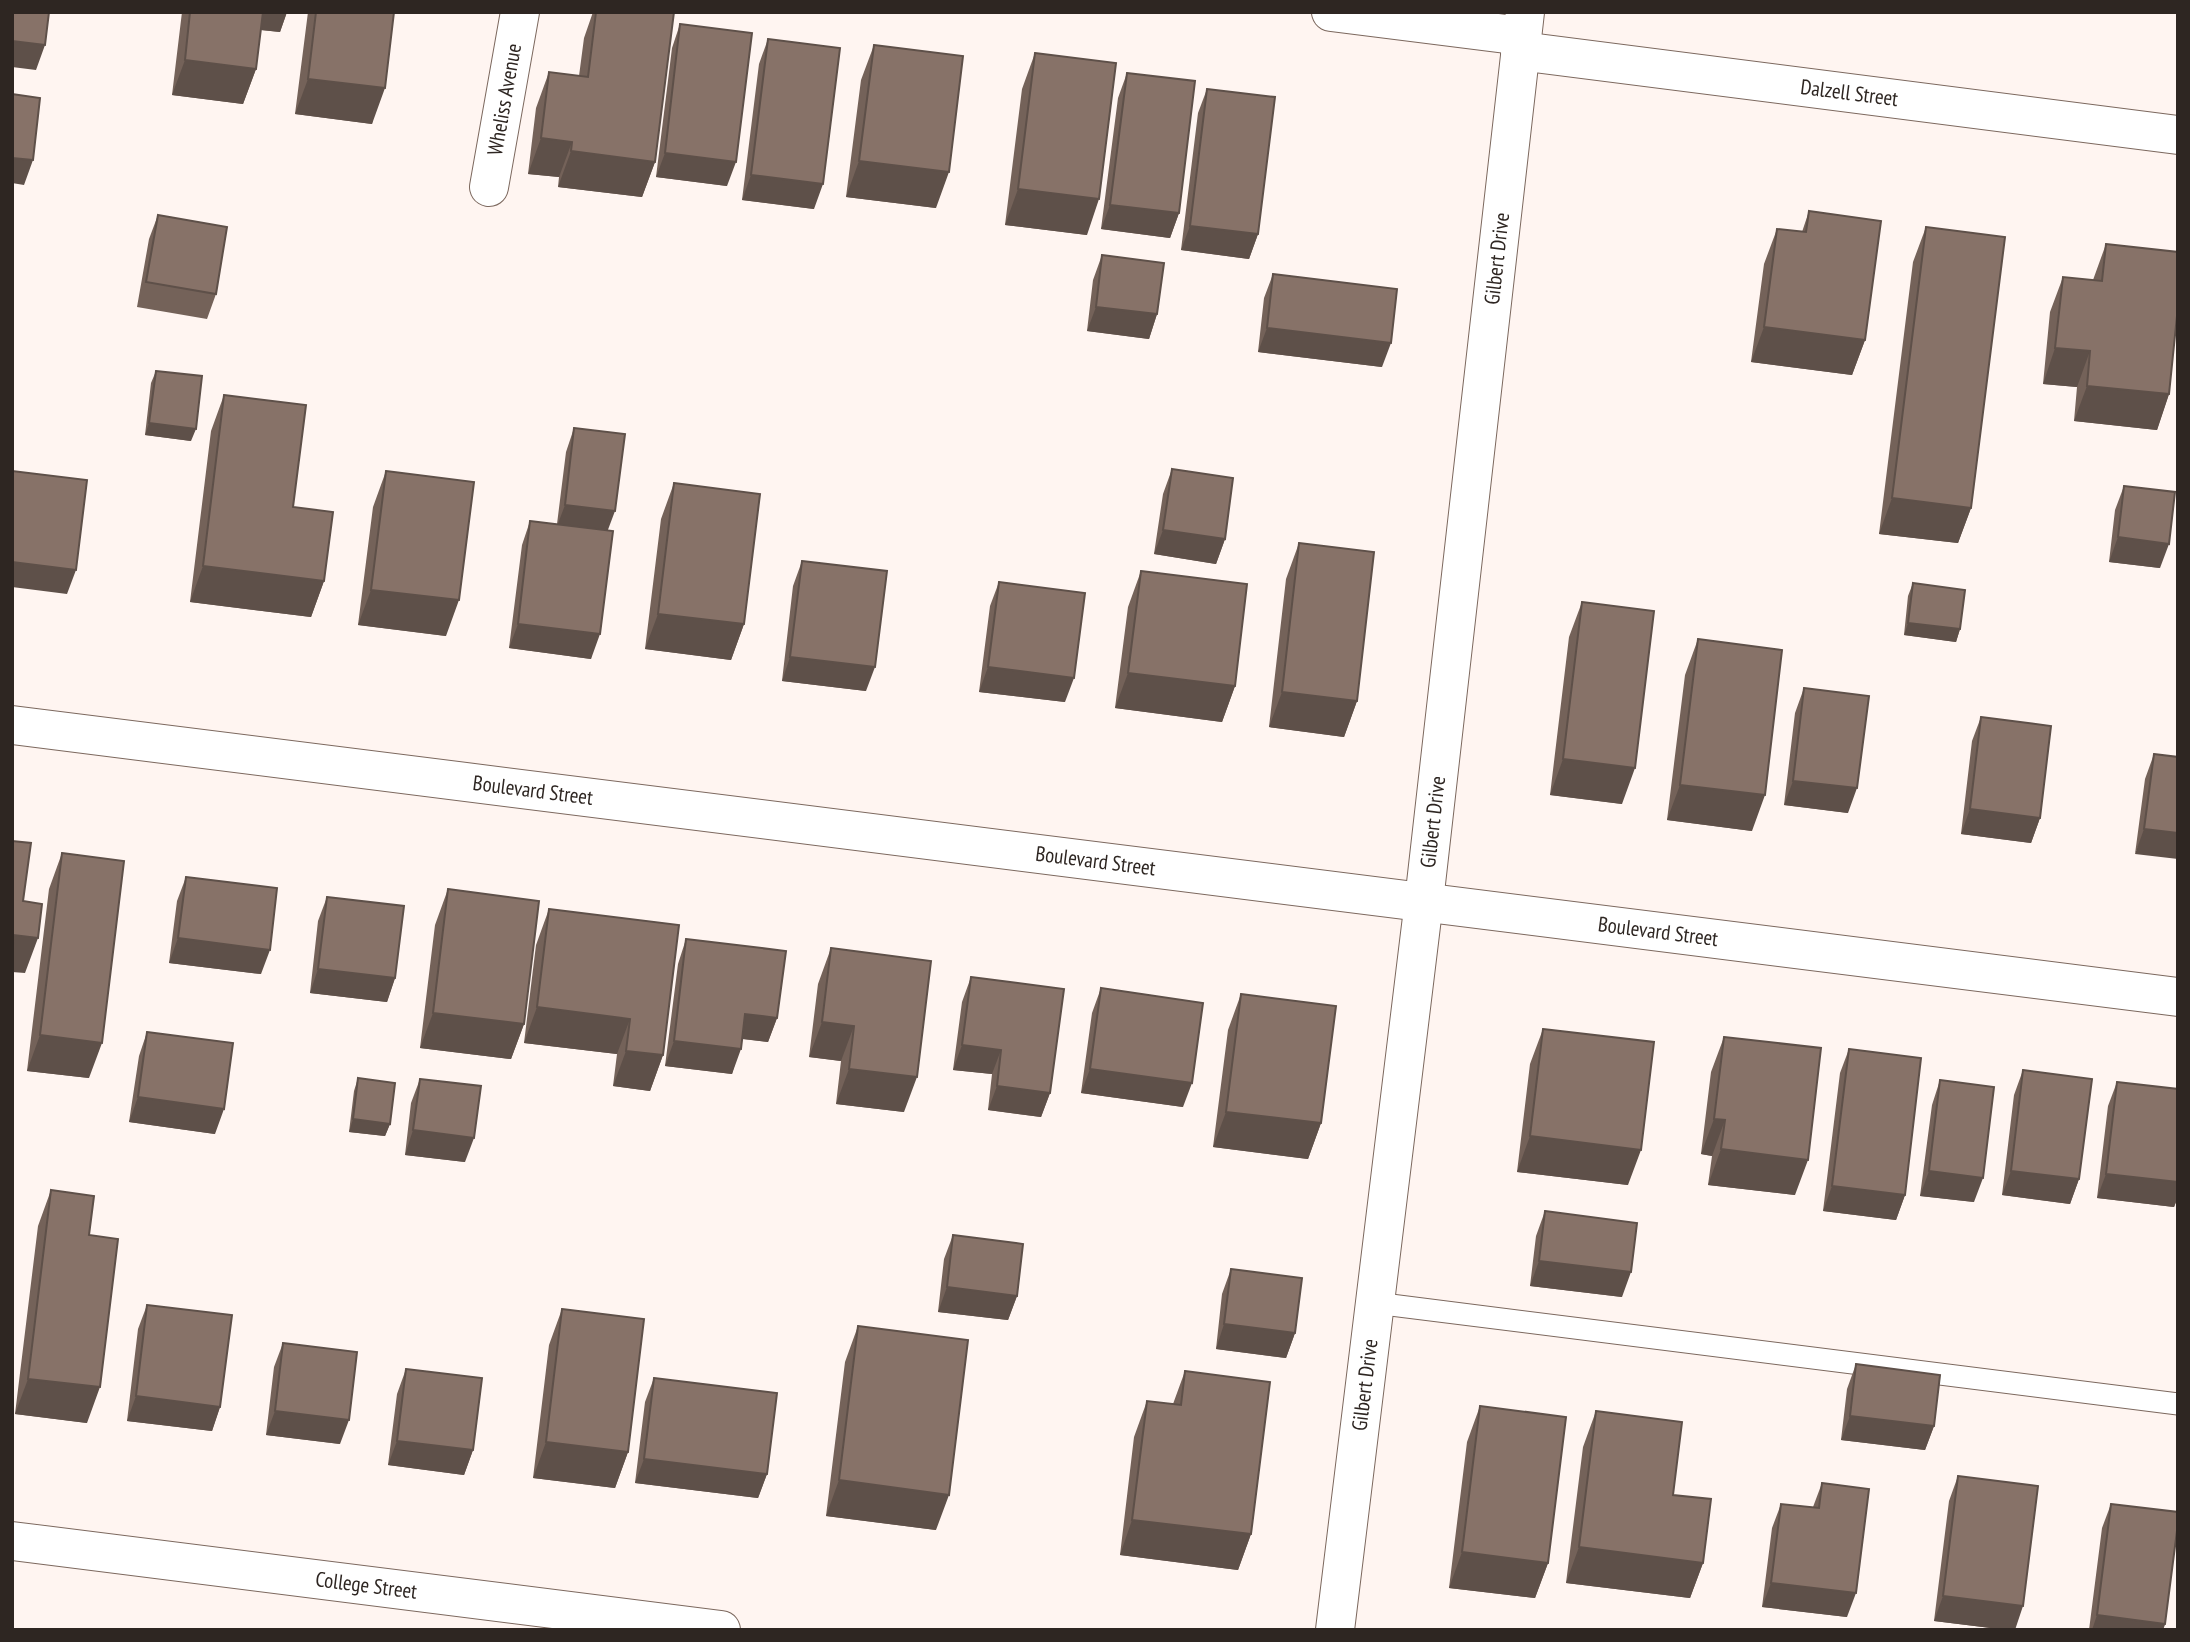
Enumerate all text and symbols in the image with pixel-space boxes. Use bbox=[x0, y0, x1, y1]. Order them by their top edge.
street label: Wheliss Avenue bbox=[481, 41, 527, 157]
street label: Dalzell Street bbox=[1799, 73, 1900, 112]
street label: Gilbert Drive bbox=[1478, 211, 1515, 306]
street label: Boulevard Street bbox=[471, 769, 595, 811]
street label: Gilbert Drive bbox=[1414, 774, 1451, 869]
street label: Boulevard Street bbox=[1034, 840, 1157, 882]
street label: Boulevard Street bbox=[1597, 910, 1720, 952]
street label: Gilbert Drive bbox=[1345, 1337, 1383, 1432]
street label: College Street bbox=[314, 1565, 419, 1605]

